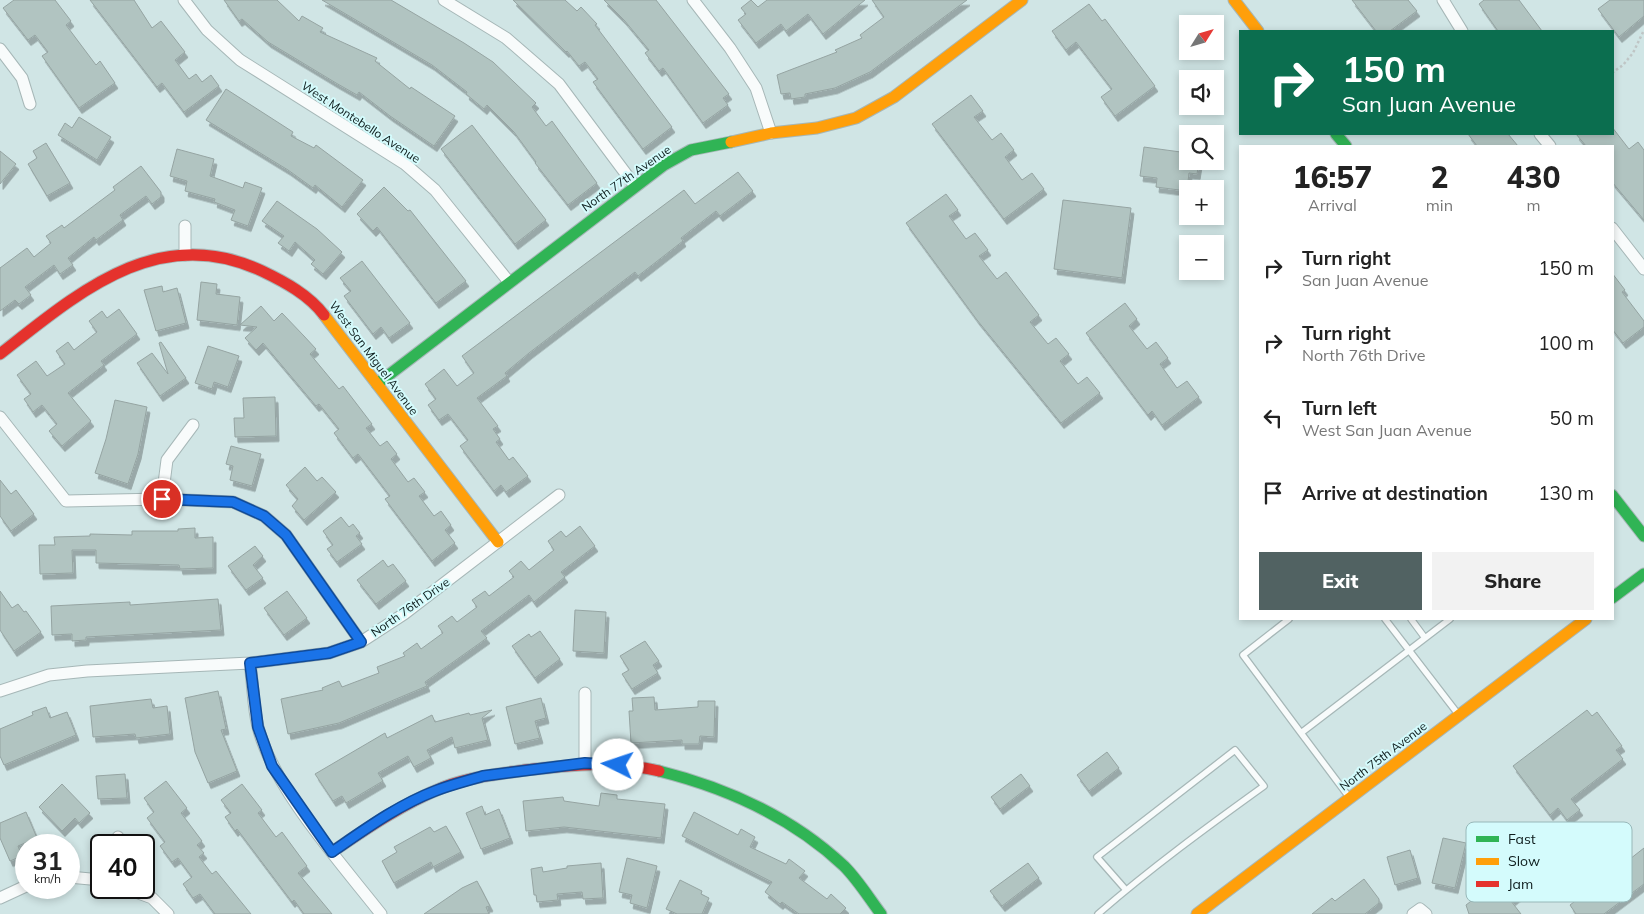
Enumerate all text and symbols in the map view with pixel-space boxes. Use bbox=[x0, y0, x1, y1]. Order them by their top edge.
north arrow bbox=[1179, 15, 1224, 60]
map controls bbox=[1179, 15, 1224, 280]
text: 150 m bbox=[1342, 47, 1446, 91]
icon: right bbox=[1259, 50, 1324, 115]
button: sound bbox=[1179, 70, 1224, 115]
street label: West Montebello Avenue bbox=[299, 78, 423, 166]
text: San Juan Avenue bbox=[1342, 90, 1516, 118]
button: search bbox=[1179, 125, 1224, 170]
street label: North 77th Avenue bbox=[579, 142, 673, 214]
text: 16:57 bbox=[1292, 158, 1372, 196]
text: 2 bbox=[1430, 158, 1448, 196]
text: 430 bbox=[1507, 158, 1561, 196]
button: + bbox=[1179, 180, 1224, 225]
text: Arrival bbox=[1308, 195, 1357, 215]
text: min bbox=[1426, 195, 1453, 215]
text: m bbox=[1526, 195, 1541, 215]
button: − bbox=[1179, 235, 1224, 280]
text: Turn right bbox=[1302, 246, 1391, 270]
icon: right bbox=[1259, 254, 1287, 282]
text: 150 m bbox=[1538, 256, 1594, 280]
text: San Juan Avenue bbox=[1302, 270, 1429, 290]
street label: West San Miguel Avenue bbox=[326, 298, 422, 418]
text: Turn right bbox=[1302, 321, 1391, 345]
icon: right bbox=[1259, 329, 1287, 357]
text: 100 m bbox=[1538, 331, 1594, 355]
text: North 76th Drive bbox=[1302, 345, 1425, 365]
text: Turn left bbox=[1302, 396, 1377, 420]
icon: left bbox=[1259, 404, 1287, 432]
text: 50 m bbox=[1550, 406, 1594, 430]
text: West San Juan Avenue bbox=[1302, 420, 1472, 440]
pin bbox=[141, 478, 183, 520]
icon: arrive bbox=[1259, 479, 1287, 507]
text: Arrive at destination bbox=[1302, 481, 1488, 505]
text: 130 m bbox=[1538, 481, 1594, 505]
icon: arrive bbox=[148, 485, 176, 513]
button: Exit bbox=[1259, 552, 1422, 610]
button: Share bbox=[1432, 552, 1594, 610]
street label: North 76th Drive bbox=[368, 574, 452, 640]
street label: North 75th Avenue bbox=[1336, 718, 1430, 794]
position arrow bbox=[591, 738, 643, 790]
legend bbox=[1466, 822, 1632, 902]
text: Fast bbox=[1508, 830, 1536, 848]
speed limit sign: 40 bbox=[90, 834, 155, 899]
text: 31 bbox=[32, 845, 63, 876]
text: Slow bbox=[1508, 852, 1540, 870]
text: km/h bbox=[34, 871, 61, 886]
text: Jam bbox=[1508, 875, 1533, 893]

